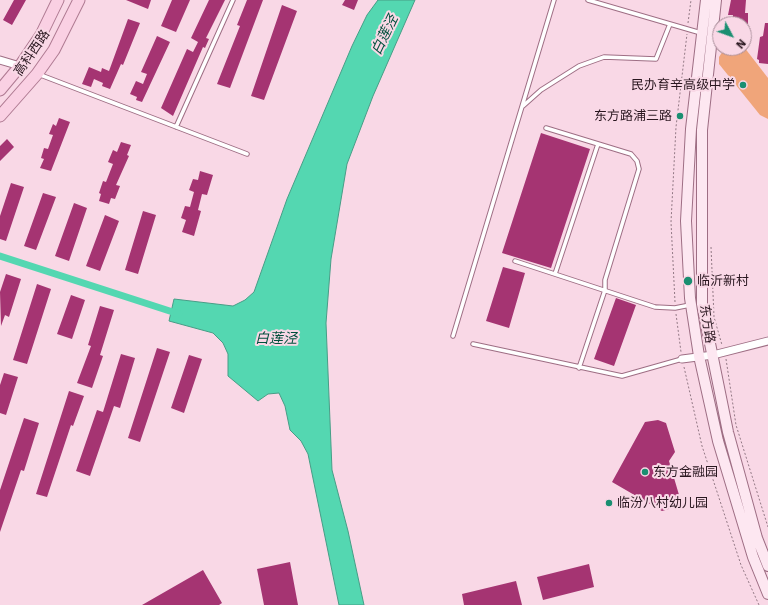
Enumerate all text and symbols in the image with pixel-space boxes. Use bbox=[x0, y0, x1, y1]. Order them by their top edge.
water label: 白莲泾 bbox=[368, 12, 402, 58]
north arrow bbox=[712, 16, 752, 56]
street label: 高科西路 bbox=[11, 27, 53, 79]
text: N bbox=[733, 36, 748, 51]
place label: 民办育辛高级中学 bbox=[631, 77, 735, 93]
marker: 民办育辛高级中学 bbox=[738, 80, 748, 90]
place label: 东方路浦三路 bbox=[594, 108, 672, 124]
marker: 东方路浦三路 bbox=[675, 111, 685, 121]
place label: 临沂新村 bbox=[697, 273, 749, 289]
marker: 临沂新村 bbox=[682, 275, 694, 287]
street label: 东方路 bbox=[696, 304, 718, 344]
water label: 白莲泾 bbox=[255, 331, 297, 347]
place label: 东方金融园 bbox=[653, 464, 718, 480]
marker: 东方金融园 bbox=[640, 467, 650, 477]
place label: 临汾八村幼儿园 bbox=[617, 495, 708, 511]
marker: 临汾八村幼儿园 bbox=[604, 498, 614, 508]

